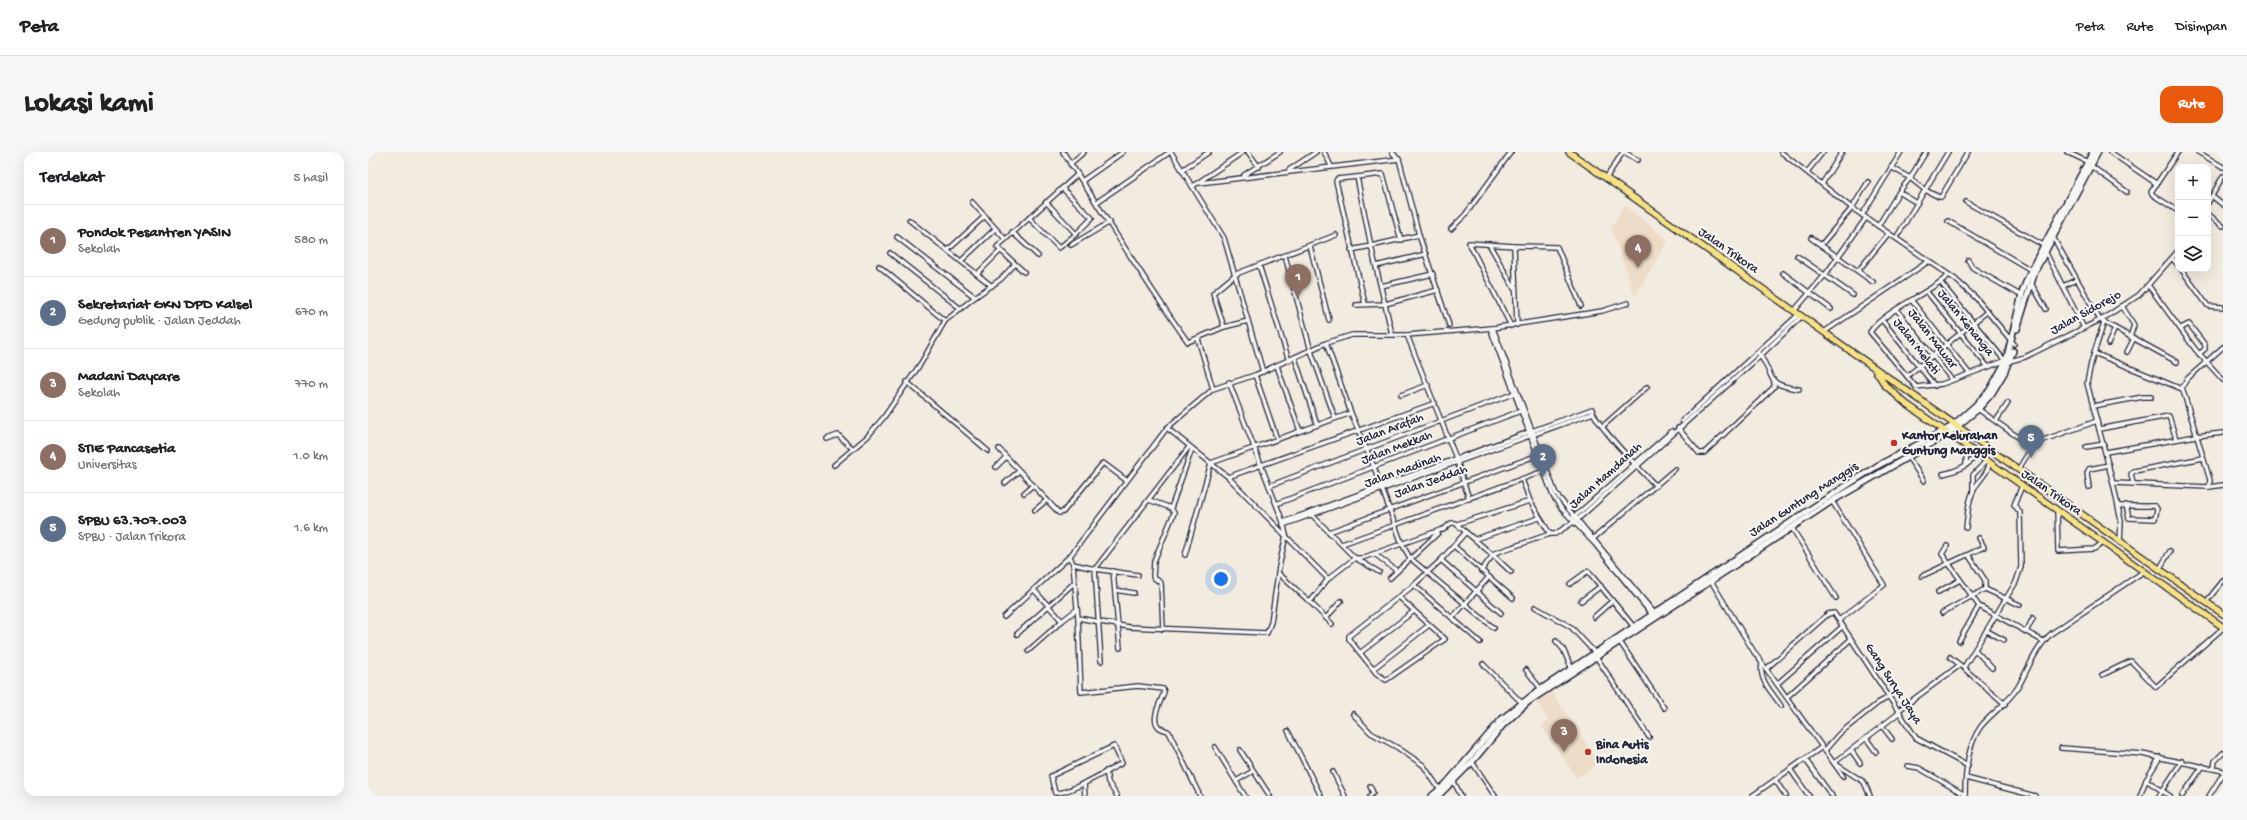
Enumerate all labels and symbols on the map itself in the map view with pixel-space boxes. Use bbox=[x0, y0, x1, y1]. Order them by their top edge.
street label: Jalan Trikora bbox=[1695, 225, 1762, 278]
pin: 4 bbox=[1625, 235, 1651, 268]
pin: 1 bbox=[1285, 264, 1311, 297]
street label: Jalan Kenanga bbox=[1934, 287, 1997, 360]
street label: Jalan Sidorejo bbox=[2048, 287, 2124, 339]
street label: Jalan Mawar bbox=[1904, 306, 1961, 373]
street label: Jalan Melati bbox=[1889, 316, 1943, 378]
street label: Jalan Arafah bbox=[1354, 410, 1426, 450]
pin: 5 bbox=[2018, 425, 2044, 458]
street label: Jalan Mekkah bbox=[1359, 428, 1435, 468]
place label: Kantor Kelurahan Guntung Manggis bbox=[1901, 429, 1998, 459]
marker: Kantor Kelurahan Guntung Manggis bbox=[1889, 438, 1899, 448]
street label: Jalan Hamdanah bbox=[1567, 439, 1645, 513]
pin: 2 bbox=[1530, 444, 1556, 477]
street label: Jalan Madinah bbox=[1363, 450, 1443, 492]
street label: Jalan Guntung Manggis bbox=[1747, 459, 1862, 541]
street label: Jalan Jeddah bbox=[1392, 462, 1470, 502]
street label: Jalan Trikora bbox=[2018, 467, 2085, 520]
your location bbox=[1211, 569, 1231, 589]
street label: Gang Surya Jaya bbox=[1861, 641, 1925, 728]
pin: 3 bbox=[1551, 719, 1577, 752]
place label: Bina Autis Indonesia bbox=[1595, 738, 1650, 768]
marker: Bina Autis Indonesia bbox=[1583, 747, 1593, 757]

